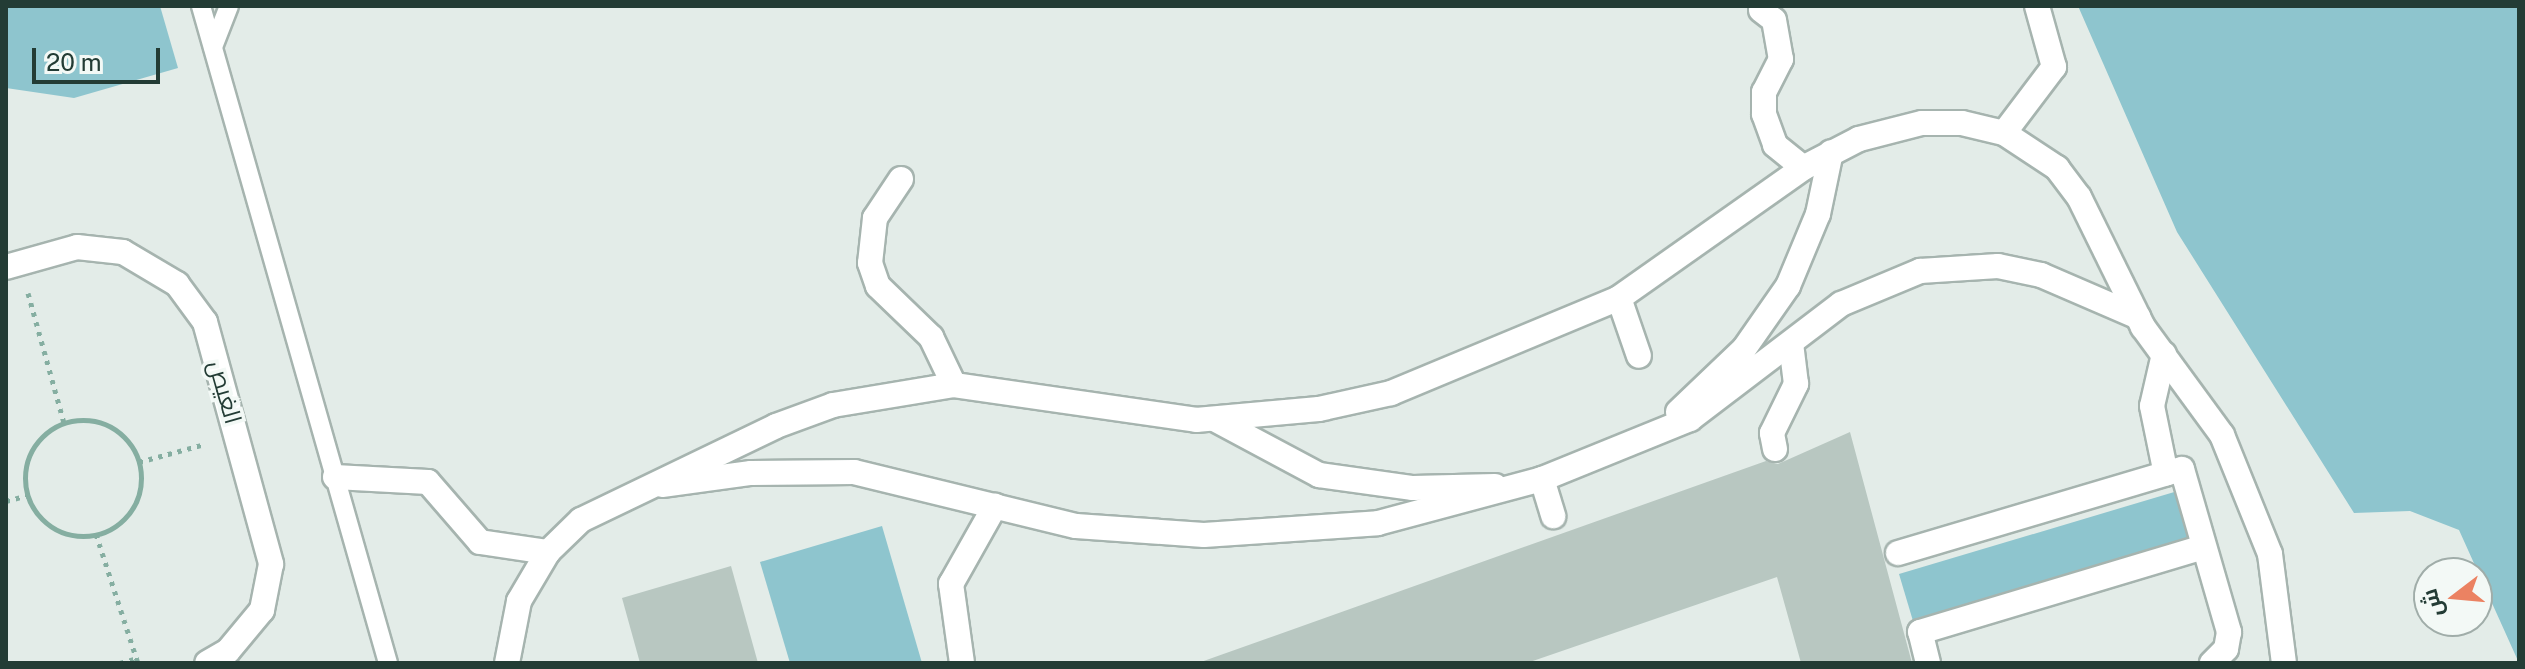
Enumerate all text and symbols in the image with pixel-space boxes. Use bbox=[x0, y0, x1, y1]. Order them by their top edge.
scale bar bbox=[36, 32, 164, 82]
text: 20 m bbox=[46, 48, 102, 76]
street label: الغيص bbox=[202, 357, 248, 427]
north arrow bbox=[2413, 557, 2493, 637]
text: ش bbox=[2415, 586, 2448, 620]

